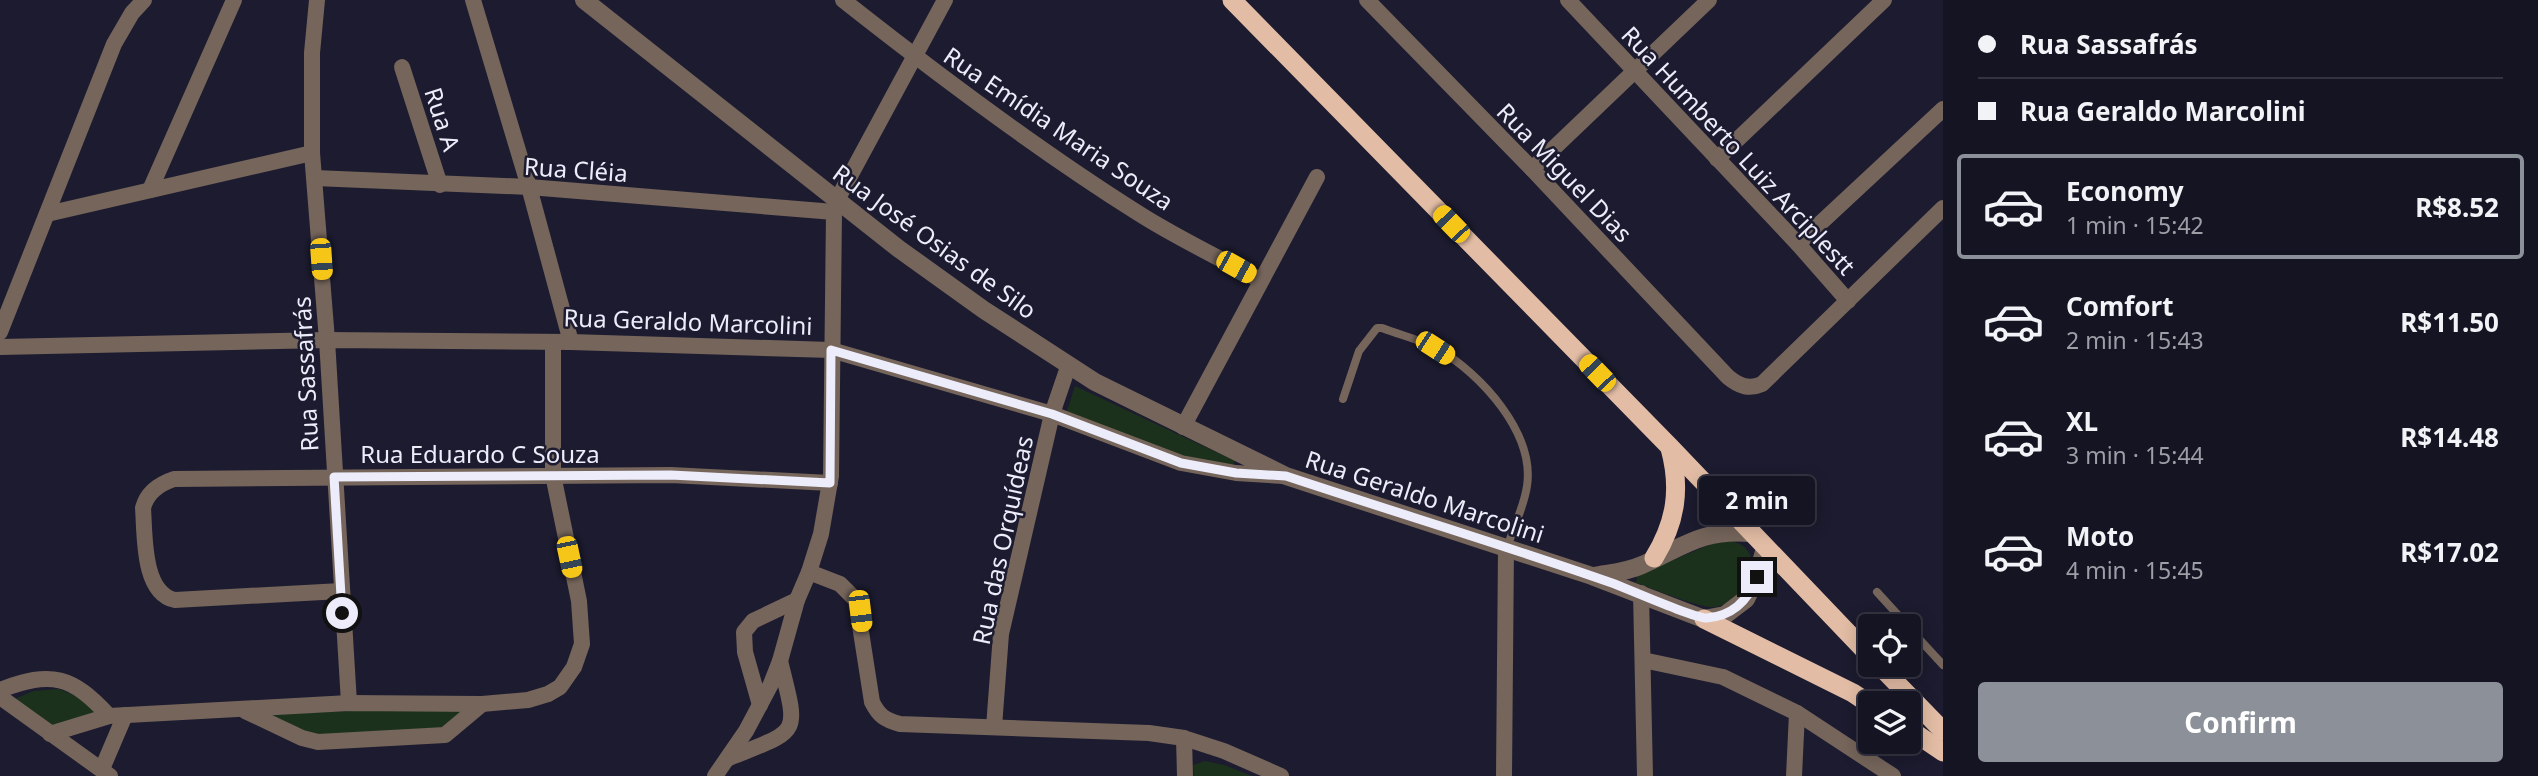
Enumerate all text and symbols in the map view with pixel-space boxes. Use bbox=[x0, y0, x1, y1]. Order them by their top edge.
street label: Rua Humberto Luiz Arciplestt bbox=[1615, 18, 1864, 282]
text: Rua Sassafrás bbox=[2020, 26, 2198, 62]
street label: Rua Emídia Maria Souza bbox=[938, 39, 1180, 217]
street label: Rua A bbox=[417, 83, 469, 156]
text: Rua Geraldo Marcolini bbox=[2020, 93, 2306, 129]
street label: Rua Miguel Dias bbox=[1490, 95, 1640, 249]
street label: Rua Cléia bbox=[523, 149, 629, 189]
street label: Rua José Osias de Silo bbox=[827, 156, 1043, 326]
text: Economy bbox=[2066, 173, 2184, 209]
icon: car bbox=[1982, 175, 2045, 238]
text: R$8.52 bbox=[2415, 189, 2499, 225]
car bbox=[1429, 202, 1474, 246]
text: 1 min · 15:42 bbox=[2066, 209, 2204, 241]
car bbox=[310, 237, 333, 281]
car bbox=[1213, 248, 1260, 286]
text: Comfort bbox=[2066, 288, 2174, 324]
icon: car bbox=[1982, 290, 2045, 353]
street label: Rua Sassafrás bbox=[284, 296, 326, 452]
street label: Rua Geraldo Marcolini bbox=[563, 300, 813, 342]
text: R$11.50 bbox=[2400, 304, 2499, 340]
text: 2 min · 15:43 bbox=[2066, 324, 2204, 356]
car bbox=[1412, 328, 1459, 368]
car bbox=[1575, 351, 1620, 395]
text: XL bbox=[2066, 403, 2098, 439]
icon: car bbox=[1982, 405, 2045, 468]
text: R$14.48 bbox=[2400, 419, 2499, 455]
street label: Rua das Orquídeas bbox=[964, 433, 1040, 647]
street label: Rua Eduardo C Souza bbox=[360, 437, 600, 470]
text: 3 min · 15:44 bbox=[2066, 439, 2204, 471]
street label: Rua Geraldo Marcolini bbox=[1301, 442, 1549, 550]
callout: 2 min bbox=[1699, 476, 1815, 524]
text: 2 min bbox=[1725, 484, 1789, 516]
text: Moto bbox=[2066, 518, 2134, 554]
icon: car bbox=[1982, 520, 2045, 583]
car bbox=[555, 534, 584, 580]
text: R$17.02 bbox=[2400, 534, 2499, 570]
text: 4 min · 15:45 bbox=[2066, 554, 2204, 586]
route end bbox=[1741, 561, 1773, 593]
car bbox=[848, 589, 873, 633]
route start bbox=[326, 597, 358, 629]
map controls bbox=[1858, 614, 1921, 754]
button: locate bbox=[1858, 614, 1921, 677]
button: Confirm bbox=[1978, 682, 2503, 762]
button: layers bbox=[1858, 691, 1921, 754]

